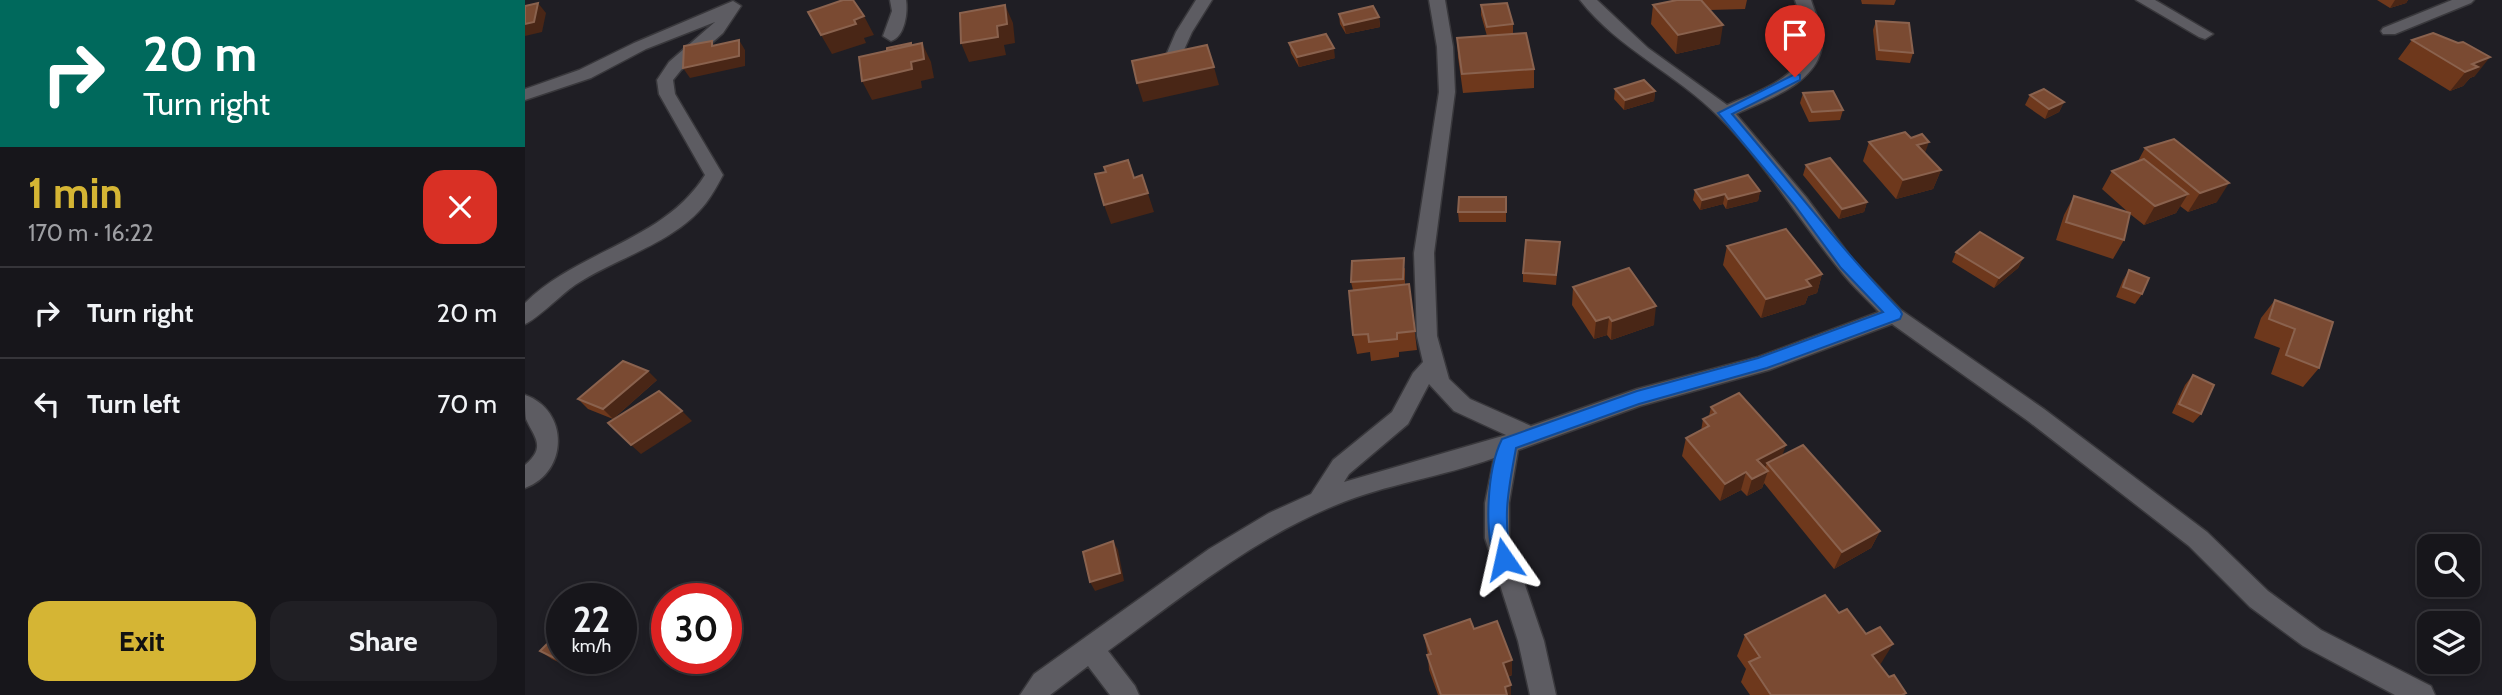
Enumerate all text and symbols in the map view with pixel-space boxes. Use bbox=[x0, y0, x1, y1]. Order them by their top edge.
pin bbox=[1765, 5, 1825, 77]
icon: arrive bbox=[1776, 16, 1814, 54]
text: 20 m bbox=[143, 24, 257, 83]
icon: right bbox=[28, 28, 119, 119]
text: Turn right bbox=[143, 84, 270, 123]
text: 1 min bbox=[28, 167, 123, 219]
button: close bbox=[423, 170, 497, 244]
text: 170 m · 16:22 bbox=[28, 219, 154, 247]
icon: right bbox=[28, 294, 66, 332]
text: Turn right bbox=[87, 297, 193, 329]
text: 20 m bbox=[437, 297, 497, 329]
icon: left bbox=[28, 385, 66, 423]
text: Turn left bbox=[87, 388, 180, 420]
text: 70 m bbox=[437, 388, 497, 420]
position arrow bbox=[1467, 522, 1541, 596]
map controls bbox=[2417, 534, 2480, 674]
button: search bbox=[2417, 534, 2480, 597]
speed limit sign: 30 bbox=[651, 583, 742, 674]
text: 22 bbox=[573, 598, 610, 641]
button: Exit bbox=[28, 601, 256, 681]
button: Share bbox=[270, 601, 497, 681]
button: layers bbox=[2417, 611, 2480, 674]
text: km/h bbox=[572, 635, 611, 657]

